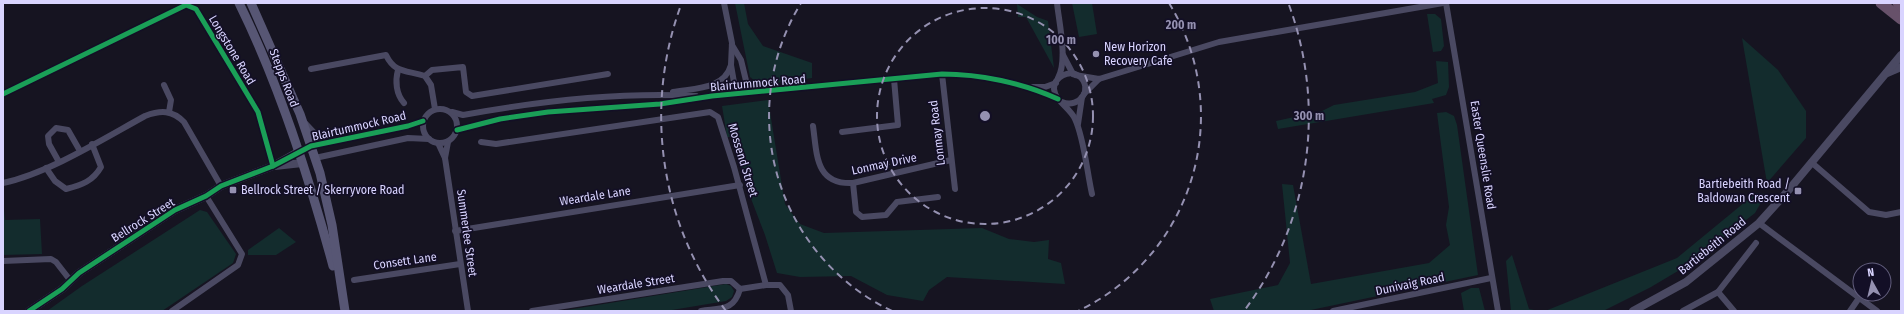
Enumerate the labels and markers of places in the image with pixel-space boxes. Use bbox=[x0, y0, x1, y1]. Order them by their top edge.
place label: New Horizon Recovery Cafe bbox=[1104, 40, 1172, 68]
marker: New Horizon Recovery Cafe bbox=[1091, 49, 1101, 59]
centre of rings bbox=[978, 109, 992, 123]
place label: Bartiebeith Road / Baldowan Crescent bbox=[1697, 177, 1790, 205]
place label: Bellrock Street / Skerryvore Road bbox=[241, 183, 404, 197]
marker: Bellrock Street / Skerryvore Road bbox=[228, 185, 238, 195]
marker: Bartiebeith Road / Baldowan Crescent bbox=[1793, 186, 1803, 196]

